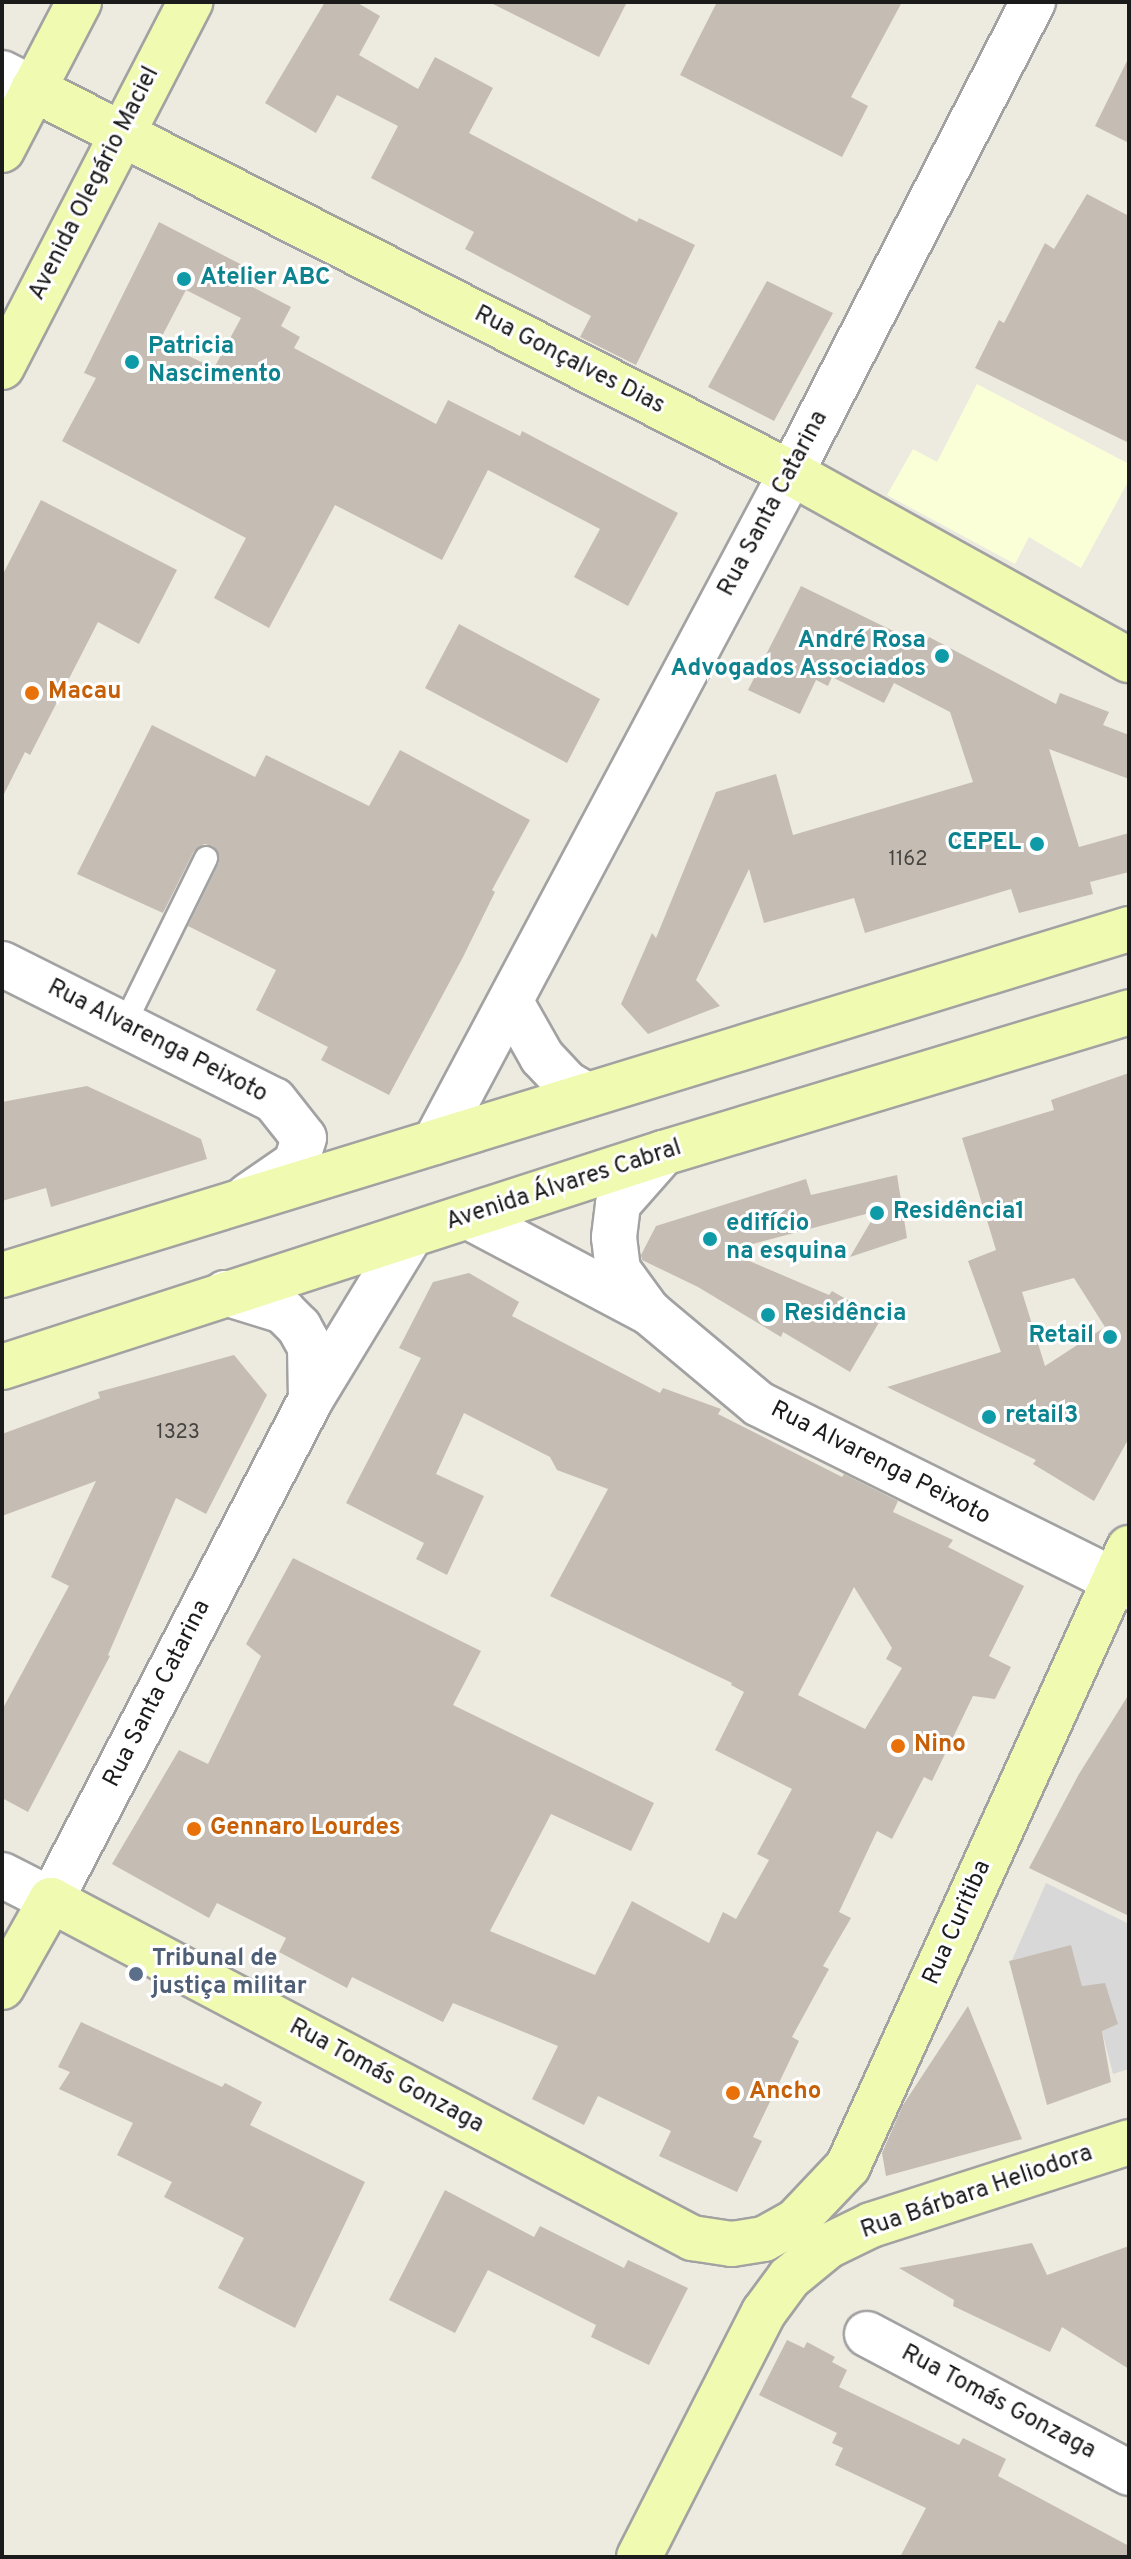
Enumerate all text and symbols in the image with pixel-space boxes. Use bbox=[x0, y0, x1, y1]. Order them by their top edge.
street label: Avenida Olegário Maciel bbox=[24, 62, 166, 306]
place label: Atelier ABC bbox=[200, 265, 331, 293]
marker: Atelier ABC bbox=[175, 270, 193, 288]
street label: Rua Gonçalves Dias bbox=[469, 301, 669, 421]
place label: Patricia Nascimento bbox=[148, 334, 281, 390]
marker: Patricia Nascimento bbox=[123, 353, 141, 371]
street label: Rua Santa Catarina bbox=[713, 406, 835, 602]
place label: André Rosa Advogados Associados bbox=[670, 628, 926, 684]
marker: André Rosa Advogados Associados bbox=[933, 647, 951, 665]
place label: Macau bbox=[48, 679, 121, 707]
marker: Macau bbox=[23, 684, 41, 702]
place label: CEPEL bbox=[947, 830, 1021, 858]
marker: CEPEL bbox=[1028, 835, 1046, 853]
house number: 1162 bbox=[888, 848, 928, 872]
street label: Rua Alvarenga Peixoto bbox=[42, 974, 272, 1110]
street label: Avenida Álvares Cabral bbox=[442, 1134, 686, 1238]
place label: Residência1 bbox=[893, 1199, 1025, 1227]
marker: Residência1 bbox=[868, 1204, 886, 1222]
place label: edifício na esquina bbox=[726, 1211, 847, 1267]
marker: edifício na esquina bbox=[701, 1230, 719, 1248]
place label: Residência bbox=[784, 1301, 906, 1329]
marker: Residência bbox=[759, 1306, 777, 1324]
place label: Retail bbox=[1029, 1323, 1094, 1351]
marker: Retail bbox=[1101, 1328, 1119, 1346]
street label: Rua Alvarenga Peixoto bbox=[765, 1396, 995, 1532]
place label: retail3 bbox=[1005, 1403, 1078, 1431]
marker: retail3 bbox=[980, 1408, 998, 1426]
house number: 1323 bbox=[156, 1421, 200, 1445]
street label: Rua Santa Catarina bbox=[98, 1596, 218, 1792]
place label: Nino bbox=[914, 1732, 966, 1760]
marker: Nino bbox=[889, 1737, 907, 1755]
place label: Gennaro Lourdes bbox=[210, 1815, 400, 1843]
marker: Gennaro Lourdes bbox=[185, 1820, 203, 1838]
street label: Rua Curitiba bbox=[918, 1856, 998, 1990]
place label: Tribunal de justiça militar bbox=[152, 1946, 307, 2002]
marker: Tribunal de justiça militar bbox=[127, 1965, 145, 1983]
street label: Rua Tomás Gonzaga bbox=[283, 2013, 489, 2141]
place label: Ancho bbox=[749, 2079, 821, 2107]
marker: Ancho bbox=[724, 2084, 742, 2102]
street label: Rua Bárbara Heliodora bbox=[857, 2140, 1097, 2246]
street label: Rua Tomás Gonzaga bbox=[895, 2339, 1101, 2467]

